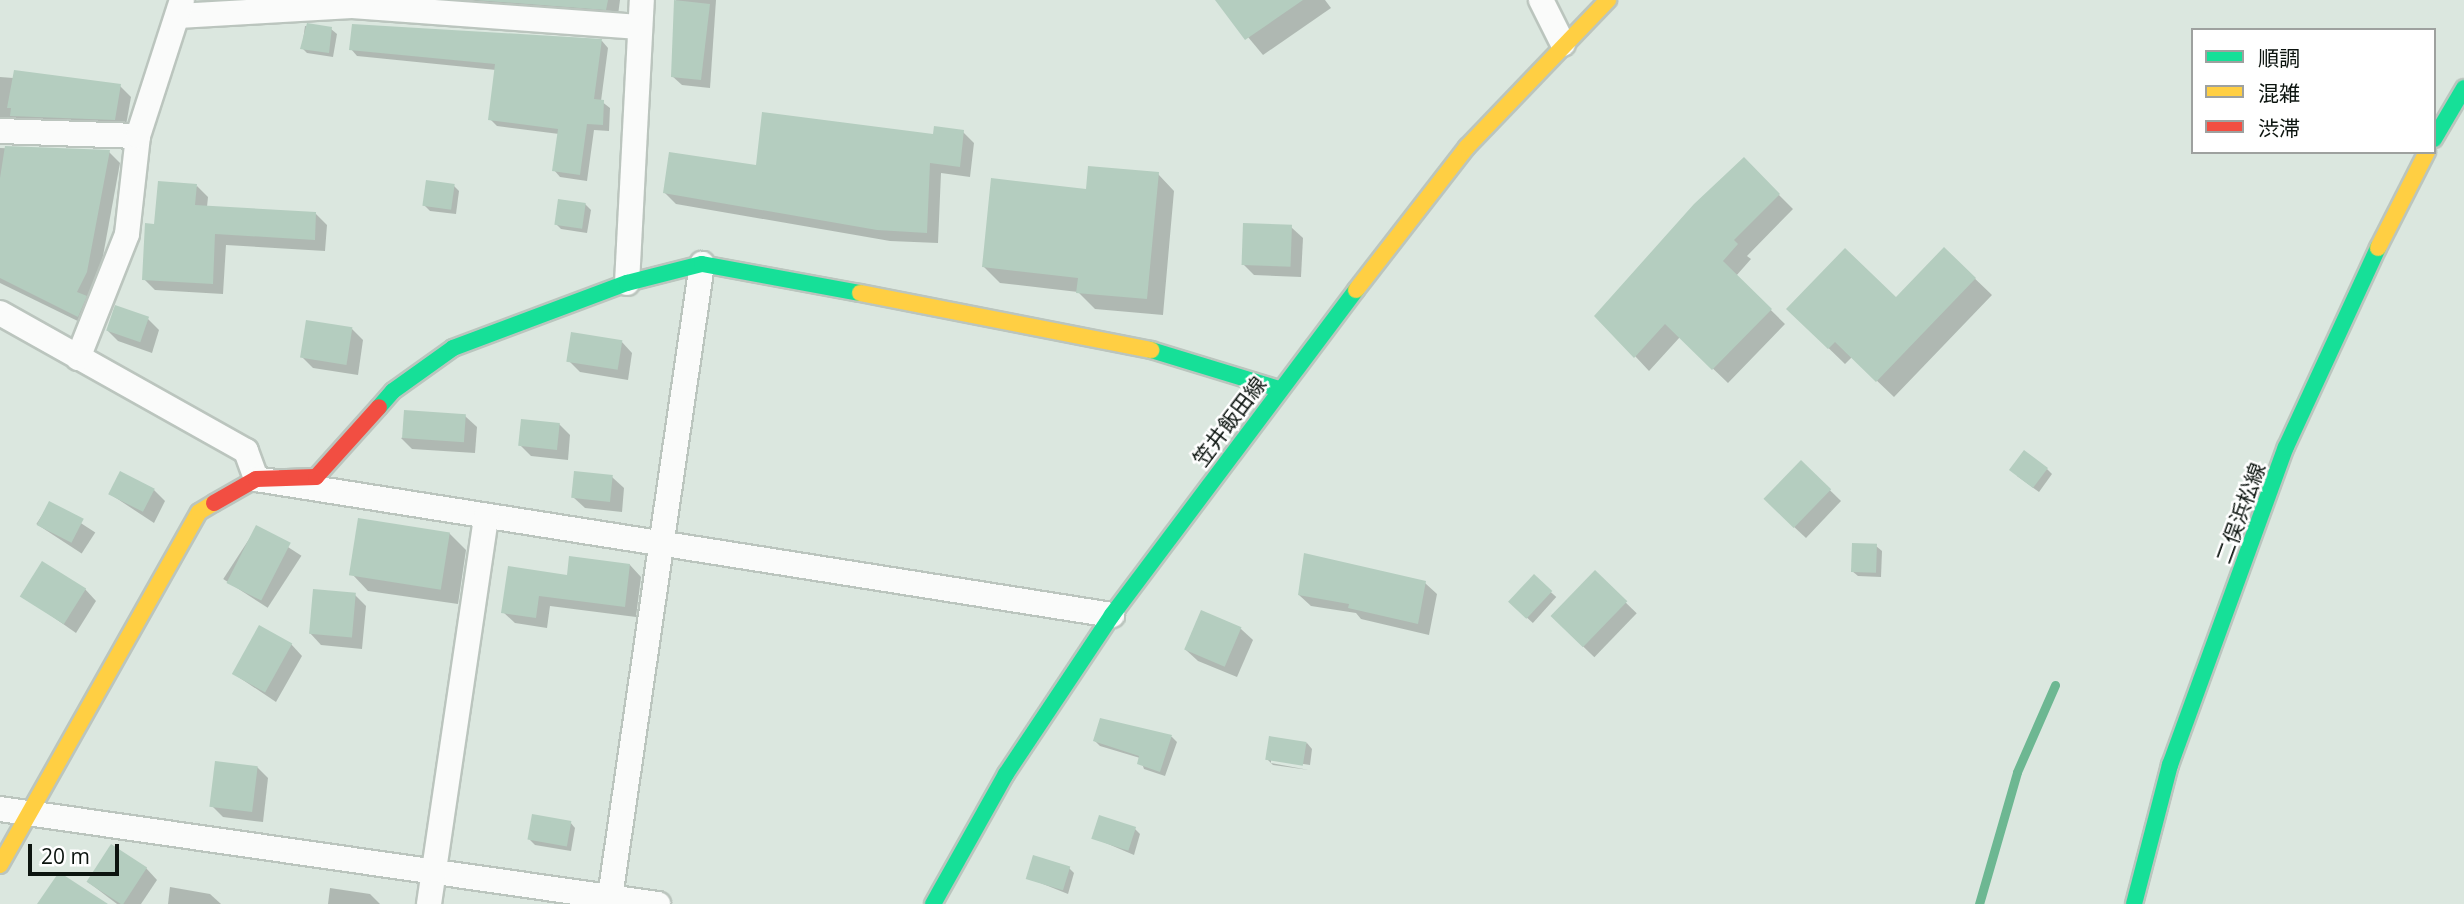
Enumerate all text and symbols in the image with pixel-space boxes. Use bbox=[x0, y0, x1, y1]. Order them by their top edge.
legend bbox=[2191, 28, 2436, 154]
text: 順調 bbox=[2258, 44, 2300, 72]
text: 混雑 bbox=[2258, 79, 2300, 107]
text: 渋滞 bbox=[2258, 114, 2300, 142]
street label: 笠井飯田線 bbox=[1187, 371, 1271, 471]
street label: 二俣浜松線 bbox=[2210, 459, 2270, 567]
scale bar bbox=[32, 830, 122, 874]
text: 20 m bbox=[41, 842, 90, 870]

